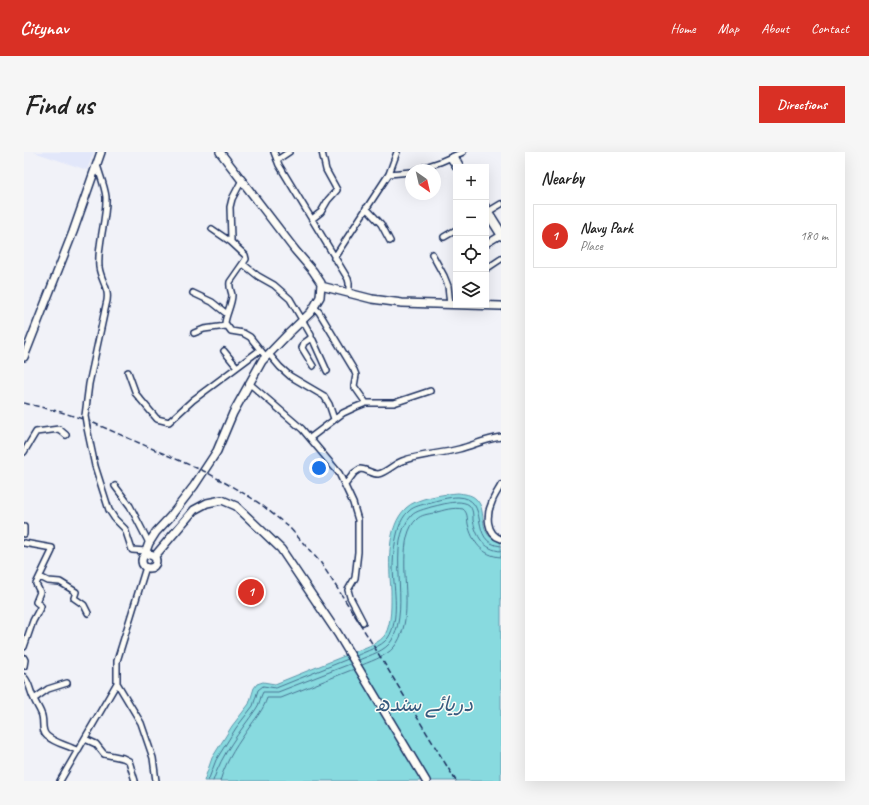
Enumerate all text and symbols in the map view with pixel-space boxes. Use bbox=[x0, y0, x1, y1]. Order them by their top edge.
text: Citynav bbox=[20, 16, 68, 40]
text: Home bbox=[670, 20, 696, 37]
text: Map bbox=[718, 20, 739, 37]
text: About bbox=[761, 20, 789, 37]
text: Contact bbox=[811, 20, 849, 37]
button: Directions bbox=[759, 86, 845, 123]
text: Find us bbox=[24, 87, 94, 122]
north arrow bbox=[405, 164, 441, 200]
map controls bbox=[453, 164, 489, 308]
button: + bbox=[453, 164, 489, 200]
text: Nearby bbox=[541, 168, 584, 189]
button: − bbox=[453, 200, 489, 236]
text: Navy Park bbox=[580, 219, 633, 238]
text: 1 bbox=[552, 228, 558, 244]
text: 180 m bbox=[800, 228, 828, 244]
button: locate bbox=[453, 236, 489, 272]
text: Place bbox=[580, 238, 603, 254]
button: layers bbox=[453, 272, 489, 308]
your location bbox=[309, 458, 329, 478]
pin: 1 bbox=[238, 577, 264, 607]
water label: دریائے سندھ bbox=[375, 692, 473, 718]

